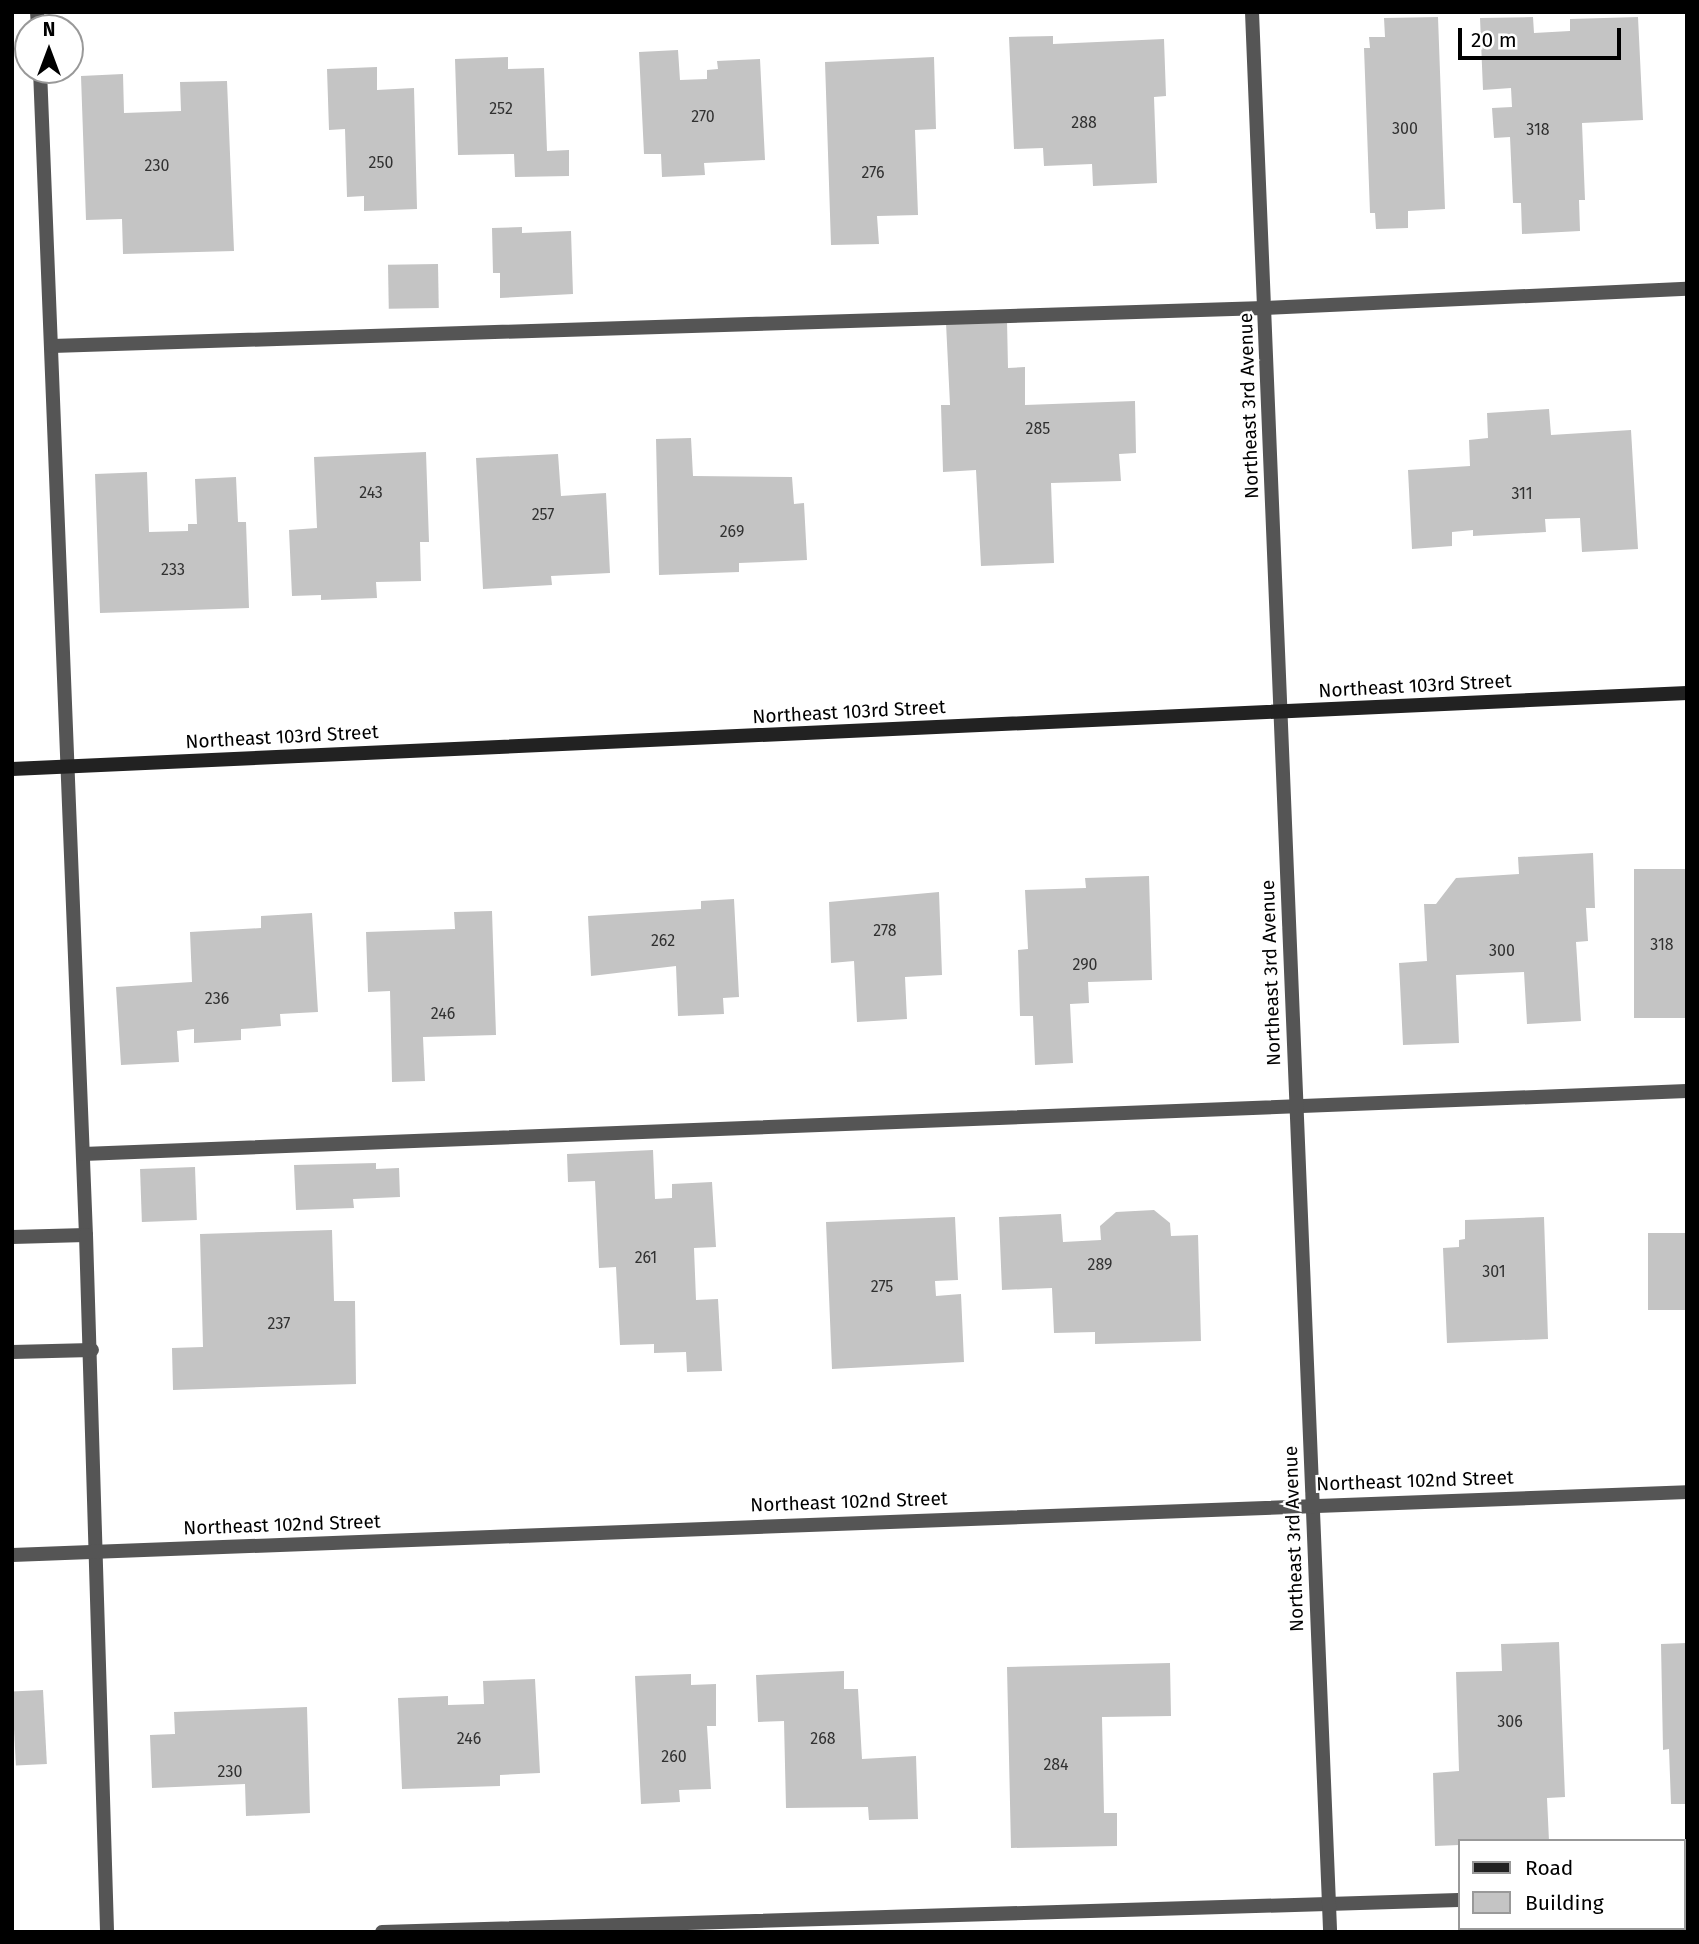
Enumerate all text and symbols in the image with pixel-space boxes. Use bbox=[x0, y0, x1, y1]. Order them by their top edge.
north arrow bbox=[14, 14, 84, 84]
scale bar bbox=[1461, 14, 1624, 58]
text: N bbox=[43, 18, 55, 41]
text: 20 m bbox=[1471, 27, 1517, 53]
house number: 252 bbox=[489, 99, 513, 119]
house number: 270 bbox=[691, 107, 715, 127]
house number: 288 bbox=[1071, 113, 1097, 133]
house number: 300 bbox=[1392, 119, 1418, 139]
house number: 318 bbox=[1526, 120, 1550, 140]
house number: 250 bbox=[369, 153, 393, 173]
house number: 230 bbox=[145, 156, 169, 176]
house number: 276 bbox=[861, 163, 885, 183]
street label: Northeast 3rd Avenue bbox=[1234, 313, 1264, 499]
house number: 285 bbox=[1026, 419, 1050, 439]
house number: 243 bbox=[359, 483, 383, 503]
house number: 311 bbox=[1511, 484, 1533, 504]
house number: 257 bbox=[532, 505, 554, 525]
house number: 269 bbox=[720, 522, 744, 542]
house number: 233 bbox=[161, 560, 185, 580]
street label: Northeast 103rd Street bbox=[1318, 670, 1512, 702]
street label: Northeast 103rd Street bbox=[752, 696, 946, 728]
street label: Northeast 103rd Street bbox=[185, 721, 379, 753]
street label: Northeast 3rd Avenue bbox=[1256, 880, 1286, 1066]
house number: 278 bbox=[873, 921, 897, 941]
house number: 262 bbox=[651, 931, 675, 951]
house number: 318 bbox=[1650, 935, 1674, 955]
house number: 300 bbox=[1489, 941, 1515, 961]
house number: 290 bbox=[1072, 955, 1098, 975]
house number: 236 bbox=[205, 989, 229, 1009]
house number: 246 bbox=[431, 1004, 455, 1024]
house number: 261 bbox=[635, 1248, 657, 1268]
house number: 289 bbox=[1088, 1255, 1112, 1275]
house number: 301 bbox=[1482, 1262, 1506, 1282]
house number: 275 bbox=[871, 1277, 893, 1297]
house number: 237 bbox=[268, 1314, 290, 1334]
street label: Northeast 3rd Avenue bbox=[1279, 1446, 1309, 1632]
street label: Northeast 102nd Street bbox=[1316, 1466, 1514, 1496]
street label: Northeast 102nd Street bbox=[750, 1487, 948, 1517]
street label: Northeast 102nd Street bbox=[183, 1510, 381, 1540]
house number: 306 bbox=[1497, 1712, 1523, 1732]
house number: 246 bbox=[457, 1729, 481, 1749]
house number: 268 bbox=[810, 1729, 836, 1749]
house number: 260 bbox=[661, 1747, 687, 1767]
house number: 284 bbox=[1043, 1755, 1069, 1775]
house number: 230 bbox=[218, 1762, 242, 1782]
legend bbox=[1458, 1839, 1685, 1930]
text: Road bbox=[1525, 1855, 1573, 1881]
text: Building bbox=[1525, 1890, 1604, 1916]

